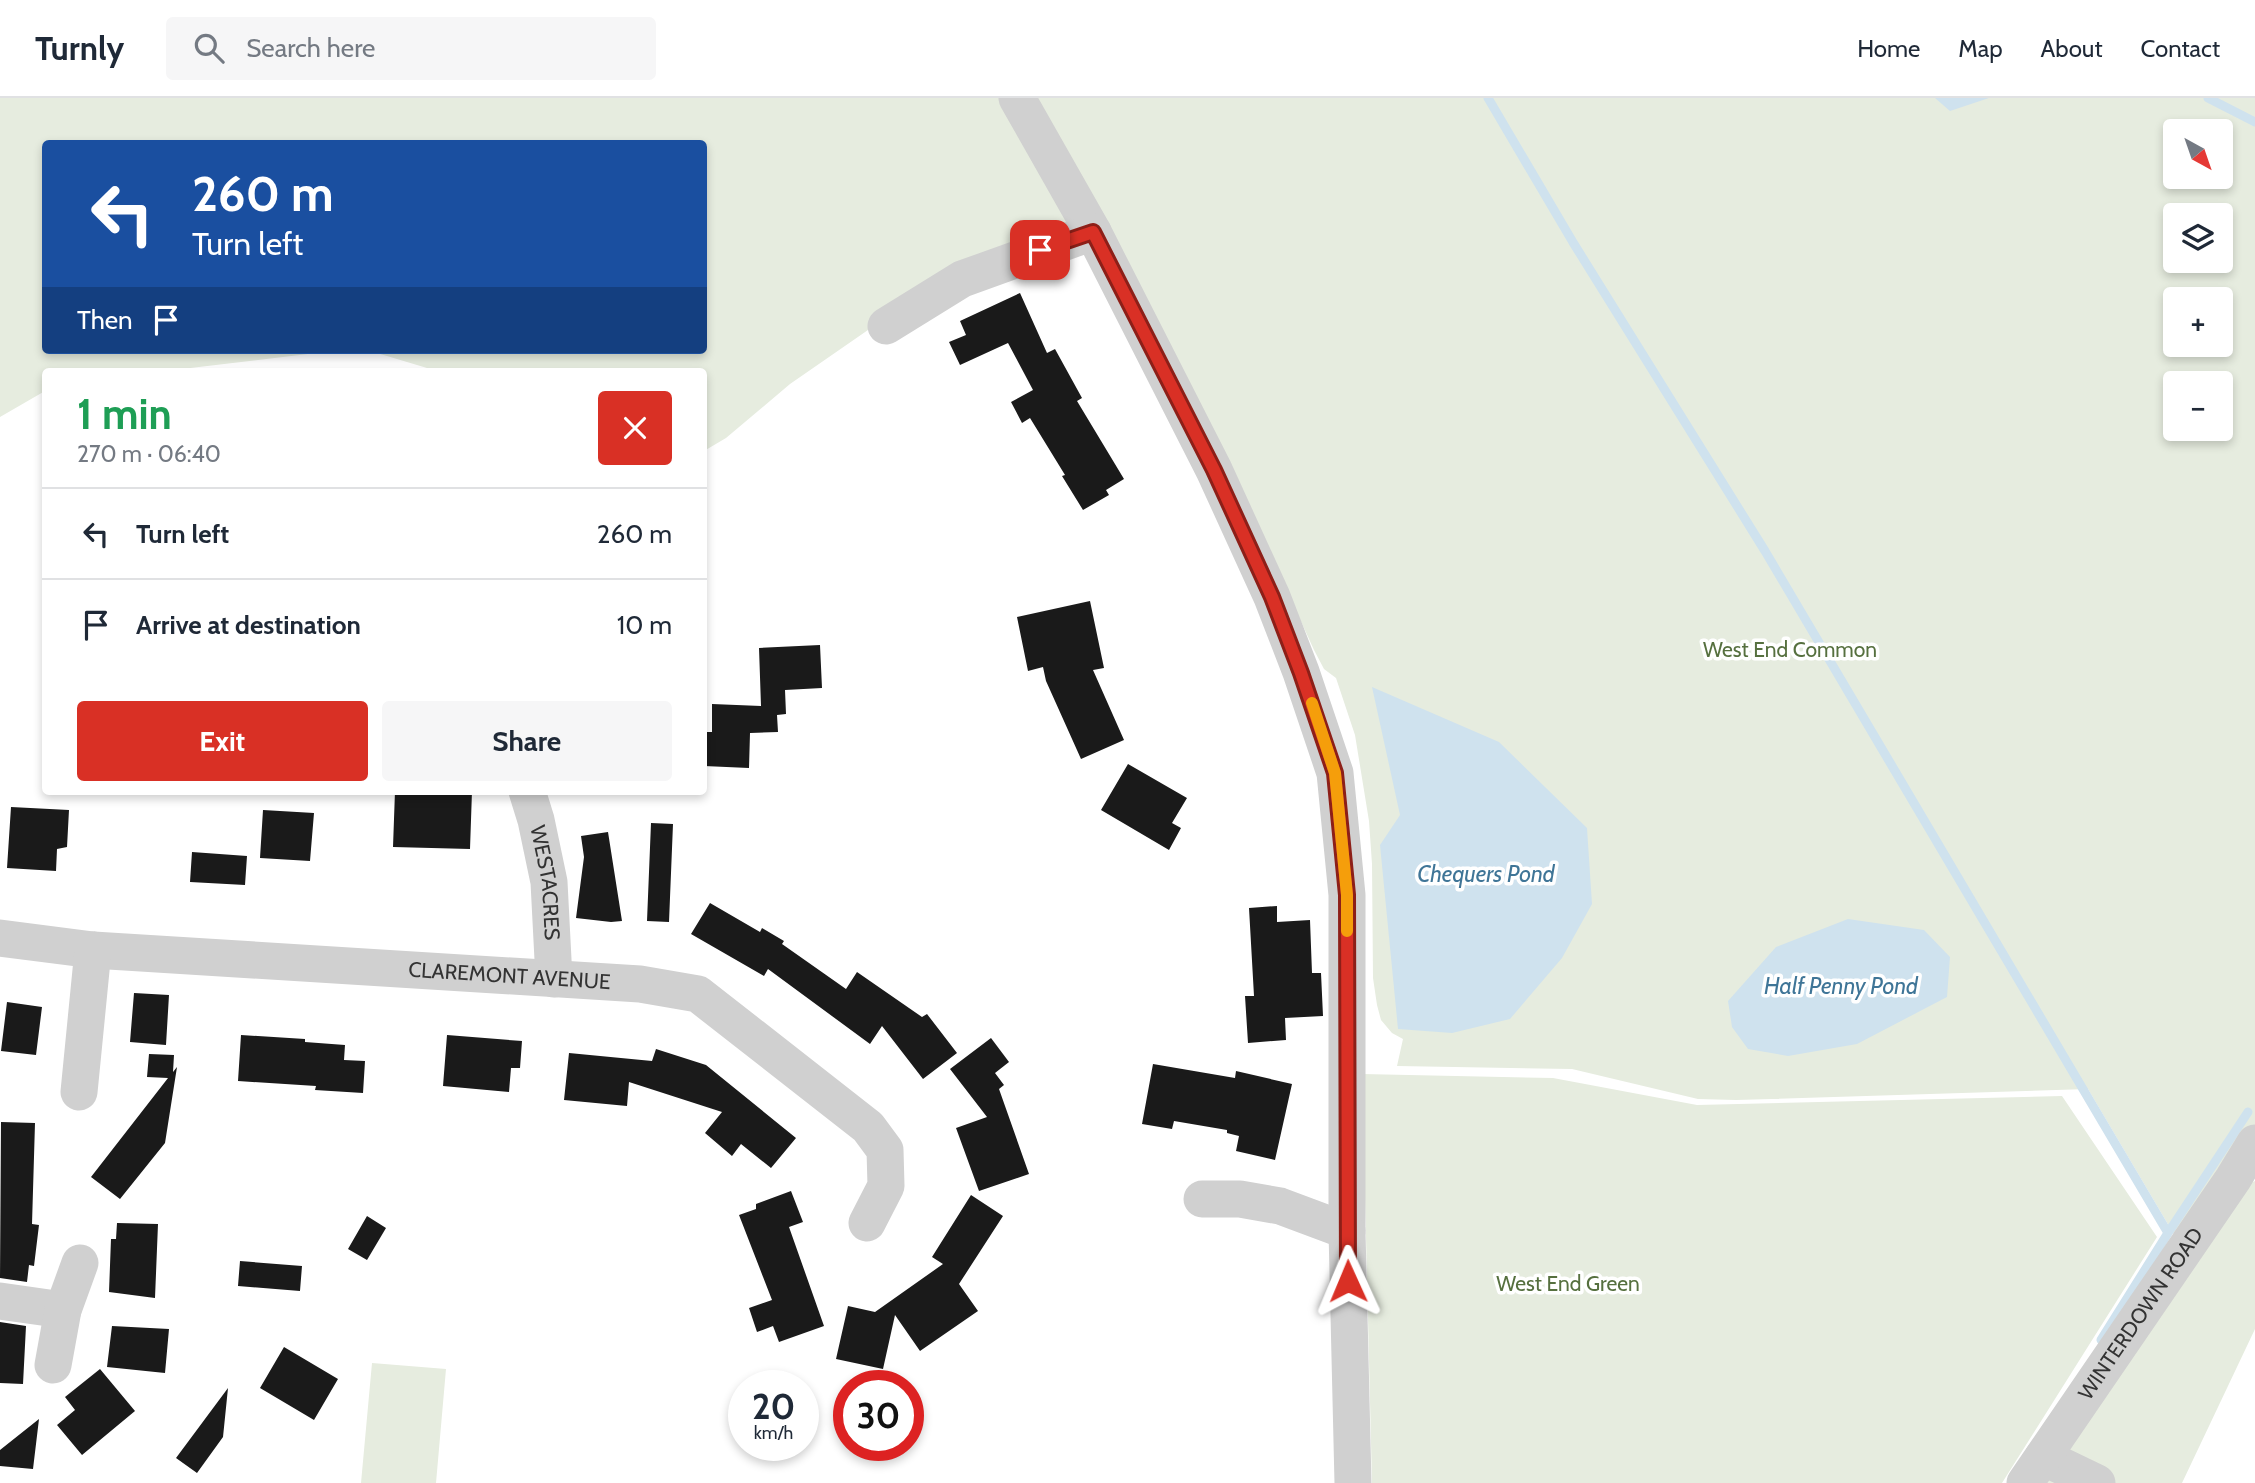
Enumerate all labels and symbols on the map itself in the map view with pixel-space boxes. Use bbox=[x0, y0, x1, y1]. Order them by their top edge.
north arrow bbox=[2163, 119, 2233, 189]
pin bbox=[1010, 220, 1070, 280]
park label: West End Common bbox=[1703, 637, 1877, 662]
street label: WESTACRES bbox=[525, 823, 565, 941]
water label: Chequers Pond bbox=[1417, 860, 1556, 888]
street label: CLAREMONT AVENUE bbox=[408, 957, 611, 994]
water label: Half Penny Pond bbox=[1764, 972, 1919, 1000]
street label: WINTERDOWN ROAD bbox=[2073, 1223, 2208, 1404]
position arrow bbox=[1311, 1244, 1385, 1318]
park label: West End Green bbox=[1496, 1271, 1640, 1296]
speed limit sign: 30 bbox=[833, 1370, 924, 1461]

